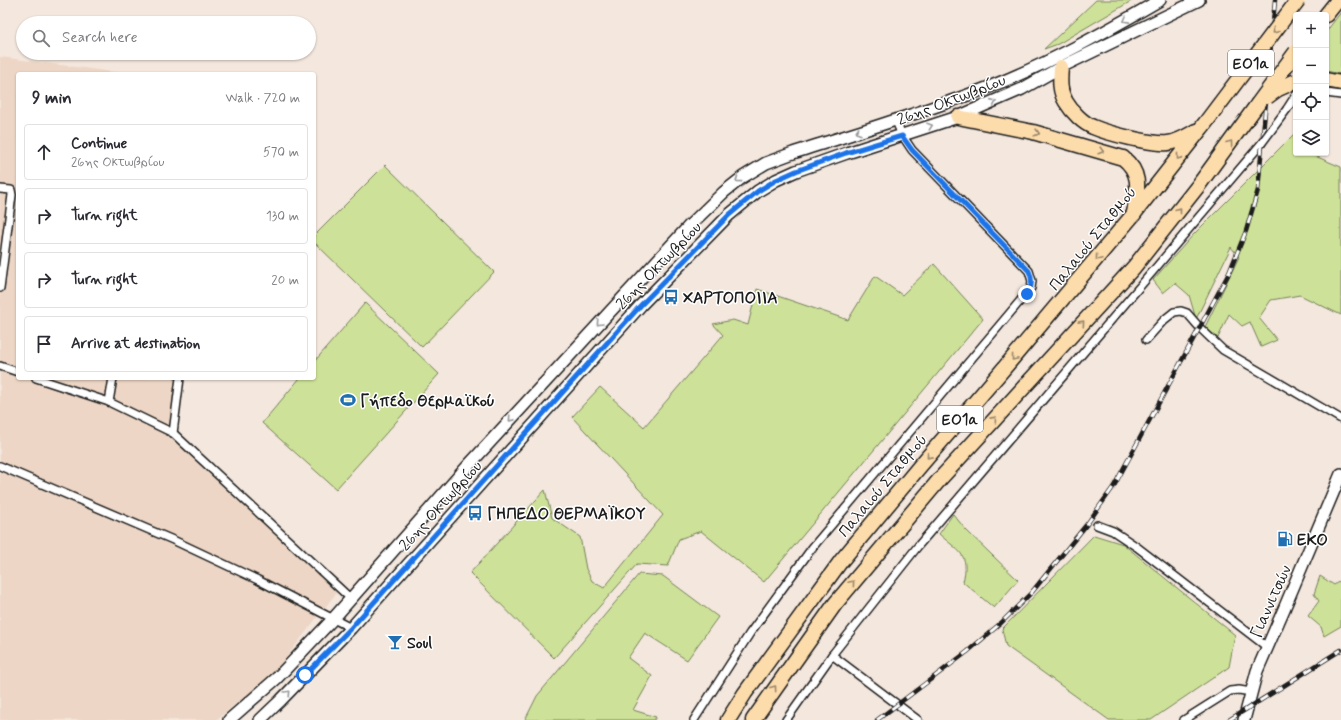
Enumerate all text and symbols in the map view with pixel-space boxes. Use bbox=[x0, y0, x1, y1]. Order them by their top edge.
map controls bbox=[1293, 12, 1329, 156]
button: + bbox=[1293, 12, 1329, 48]
one-way arrow bbox=[1123, 15, 1130, 22]
search box bbox=[16, 16, 316, 60]
icon: search bbox=[30, 27, 52, 49]
one-way arrow bbox=[1273, 27, 1280, 34]
text: Search here bbox=[62, 28, 138, 48]
button: − bbox=[1293, 48, 1329, 84]
road number: ΕΟ1α bbox=[1228, 50, 1274, 76]
street label: 26ης Οκτωβρίου bbox=[894, 70, 1009, 131]
button: locate bbox=[1293, 84, 1329, 120]
text: 9 min bbox=[32, 87, 72, 109]
text: Walk · 720 m bbox=[225, 90, 300, 107]
one-way arrow bbox=[989, 99, 997, 107]
button: layers bbox=[1293, 120, 1329, 156]
one-way arrow bbox=[926, 122, 933, 131]
one-way arrow bbox=[855, 127, 862, 135]
one-way arrow bbox=[1033, 128, 1040, 137]
text: Continue bbox=[71, 134, 127, 154]
icon: ahead bbox=[33, 141, 55, 163]
one-way arrow bbox=[1225, 141, 1232, 148]
text: 570 m bbox=[263, 144, 299, 161]
one-way arrow bbox=[1097, 146, 1104, 155]
one-way arrow bbox=[1177, 152, 1184, 159]
text: 26ης Οκτωβρίου bbox=[71, 154, 164, 171]
one-way arrow bbox=[736, 175, 743, 182]
street label: Παλαιού Σταθμού bbox=[1045, 183, 1142, 295]
icon: right bbox=[33, 205, 55, 227]
text: Turn right bbox=[71, 206, 138, 226]
text: 130 m bbox=[266, 208, 299, 225]
one-way arrow bbox=[1174, 208, 1181, 215]
street label: 26ης Οκτωβρίου bbox=[612, 217, 707, 315]
one-way arrow bbox=[1095, 254, 1102, 261]
icon: right bbox=[33, 269, 55, 291]
text: Turn right bbox=[71, 270, 138, 290]
text: 20 m bbox=[271, 272, 299, 289]
route end bbox=[1018, 285, 1036, 303]
bus stop icon: ΧΑΡΤΟΠΟΙΙΑ bbox=[662, 288, 680, 306]
place label: ΧΑΡΤΟΠΟΙΙΑ bbox=[683, 288, 778, 309]
one-way arrow bbox=[596, 318, 604, 326]
one-way arrow bbox=[1077, 320, 1085, 328]
icon: arrive bbox=[33, 333, 55, 355]
text: Arrive at destination bbox=[71, 334, 200, 354]
one-way arrow bbox=[1011, 353, 1018, 360]
sports icon: Γήπεδο Θερμαϊκού bbox=[339, 391, 357, 409]
place label: Γήπεδο Θερμαϊκού bbox=[360, 391, 495, 412]
road number: ΕΟ1α bbox=[937, 406, 983, 432]
one-way arrow bbox=[508, 414, 516, 422]
one-way arrow bbox=[989, 416, 997, 424]
street label: Παλαιού Σταθμού bbox=[834, 430, 932, 542]
one-way arrow bbox=[926, 451, 933, 459]
street label: 26ης Οκτωβρίου bbox=[395, 456, 487, 556]
bus stop icon: ΓΗΠΕΔΟ ΘΕΡΜΑΪΚΟΥ bbox=[466, 504, 484, 522]
place label: ΓΗΠΕΔΟ ΘΕΡΜΑΪΚΟΥ bbox=[487, 504, 646, 525]
fuel station icon: ΕΚΟ bbox=[1276, 530, 1294, 548]
place label: ΕΚΟ bbox=[1297, 530, 1328, 551]
street label: Γιαννιτσών bbox=[1246, 562, 1297, 641]
one-way arrow bbox=[847, 581, 854, 588]
bar icon: Soul bbox=[386, 633, 404, 651]
place label: Soul bbox=[407, 633, 432, 654]
route start bbox=[296, 666, 314, 684]
one-way arrow bbox=[770, 685, 777, 692]
one-way arrow bbox=[283, 690, 291, 698]

